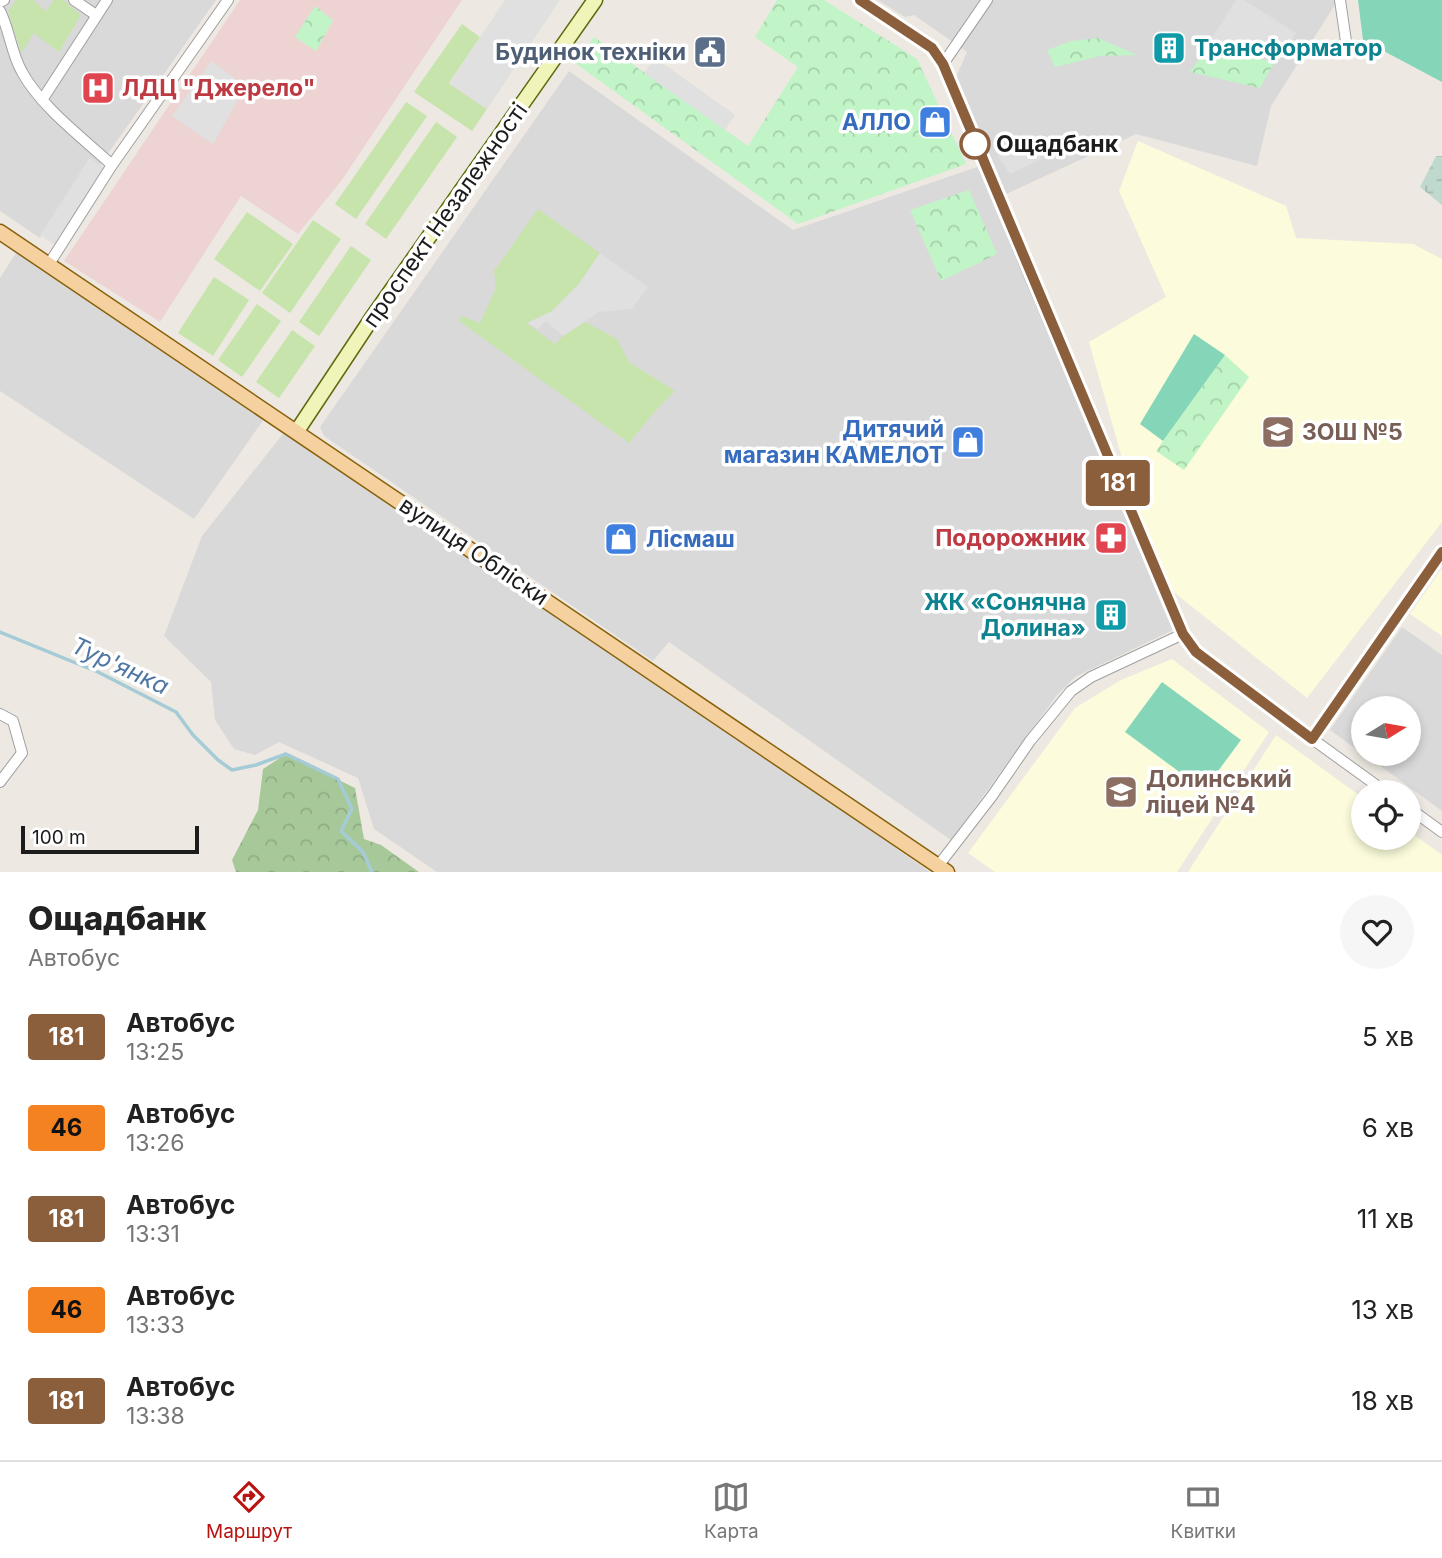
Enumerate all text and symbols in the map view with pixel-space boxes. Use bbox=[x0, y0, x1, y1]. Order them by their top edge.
building icon: Трансформатор bbox=[1150, 29, 1188, 67]
public building icon: Будинок техніки bbox=[691, 33, 729, 71]
place label: Трансформатор bbox=[1194, 34, 1383, 62]
place label: Будинок техніки bbox=[495, 38, 686, 66]
hospital icon: ЛДЦ "Джерело" bbox=[79, 69, 117, 107]
place label: ЛДЦ "Джерело" bbox=[122, 74, 315, 102]
street label: проспект Незалежності bbox=[357, 97, 533, 333]
shop icon: АЛЛО bbox=[916, 103, 954, 141]
place label: АЛЛО bbox=[842, 108, 911, 136]
marker: Ощадбанк bbox=[960, 129, 990, 159]
place label: Ощадбанк bbox=[996, 130, 1119, 158]
school or university icon: ЗОШ №5 bbox=[1259, 413, 1297, 451]
place label: Дитячий магазин КАМЕЛОТ bbox=[724, 415, 944, 469]
place label: ЗОШ №5 bbox=[1302, 418, 1403, 446]
shop icon: Дитячий магазин КАМЕЛОТ bbox=[949, 423, 987, 461]
line badge: 181 bbox=[1078, 460, 1158, 506]
text: 181 bbox=[1100, 468, 1136, 497]
street label: вулиця Обліски bbox=[394, 491, 554, 611]
pharmacy icon: Подорожник bbox=[1092, 519, 1130, 557]
shop icon: Лісмаш bbox=[602, 520, 640, 558]
place label: Подорожник bbox=[935, 524, 1087, 552]
place label: Лісмаш bbox=[646, 525, 735, 553]
place label: ЖК «Сонячна Долина» bbox=[924, 588, 1086, 642]
building icon: ЖК «Сонячна Долина» bbox=[1092, 596, 1130, 634]
water label: Тур'янка bbox=[67, 630, 174, 701]
north arrow bbox=[1351, 696, 1421, 766]
map controls bbox=[1351, 696, 1421, 850]
place label: Долинський ліцей №4 bbox=[1146, 765, 1292, 819]
school or university icon: Долинський ліцей №4 bbox=[1102, 773, 1140, 811]
button: locate bbox=[1351, 780, 1421, 850]
scale bar bbox=[21, 823, 200, 855]
text: 100 m bbox=[32, 826, 86, 849]
button: heart bbox=[1340, 895, 1414, 969]
text: Ощадбанк bbox=[28, 898, 206, 938]
text: Автобус bbox=[28, 944, 120, 972]
text: Автобус bbox=[126, 1007, 235, 1038]
text: 5 хв bbox=[1362, 1021, 1414, 1052]
text: 181 bbox=[48, 1022, 85, 1051]
text: 13:25 bbox=[126, 1038, 184, 1066]
text: Автобус bbox=[126, 1098, 235, 1129]
text: 6 хв bbox=[1362, 1112, 1414, 1143]
text: 46 bbox=[51, 1113, 82, 1142]
text: 13:26 bbox=[126, 1129, 184, 1157]
text: Автобус bbox=[126, 1189, 235, 1220]
text: 11 хв bbox=[1357, 1203, 1414, 1234]
text: 181 bbox=[48, 1204, 85, 1233]
text: 13:31 bbox=[126, 1220, 180, 1248]
text: Автобус bbox=[126, 1280, 235, 1311]
text: 13 хв bbox=[1351, 1294, 1414, 1325]
text: 46 bbox=[51, 1295, 82, 1324]
text: 13:33 bbox=[126, 1311, 185, 1339]
text: Автобус bbox=[126, 1371, 235, 1402]
text: 18 хв bbox=[1351, 1385, 1414, 1416]
text: 181 bbox=[48, 1386, 85, 1415]
text: 13:38 bbox=[126, 1402, 185, 1430]
tab: Маршрут bbox=[206, 1478, 292, 1543]
tab: Карта bbox=[704, 1478, 759, 1543]
tab: Квитки bbox=[1171, 1478, 1236, 1543]

